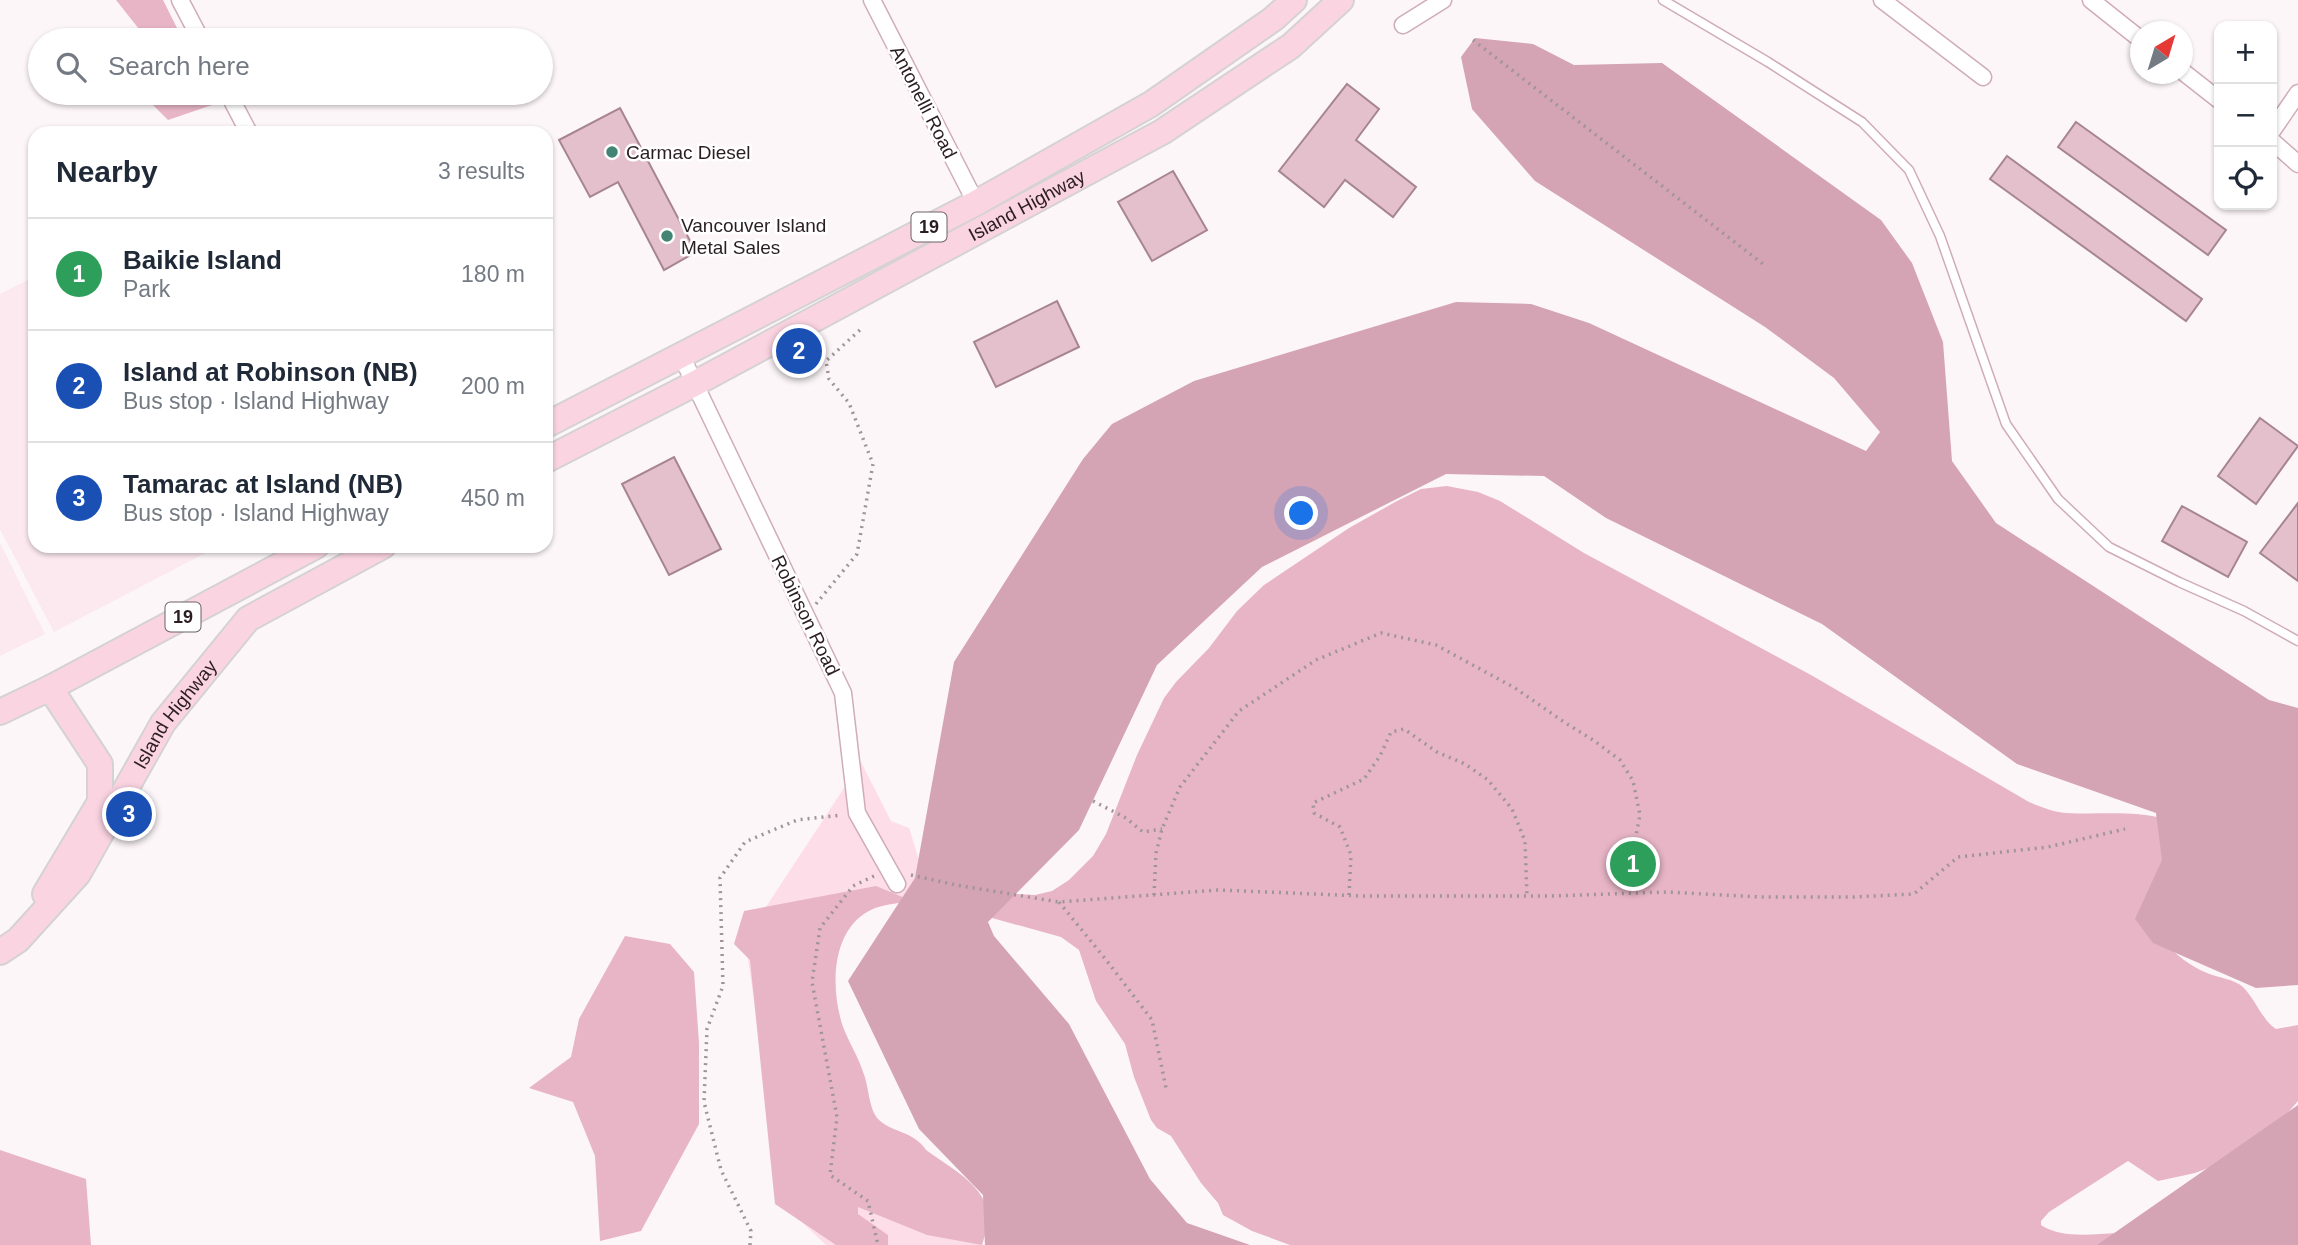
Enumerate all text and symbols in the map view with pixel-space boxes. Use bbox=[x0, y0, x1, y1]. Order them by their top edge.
north arrow bbox=[2130, 21, 2193, 84]
map controls bbox=[2214, 21, 2277, 210]
button: + bbox=[2214, 21, 2277, 84]
search box bbox=[28, 28, 553, 105]
street label: Antonelli Road bbox=[886, 42, 961, 162]
icon: search bbox=[52, 48, 90, 86]
text: Search here bbox=[108, 51, 250, 81]
button: − bbox=[2214, 84, 2277, 147]
place label: Carmac Diesel bbox=[626, 142, 751, 163]
marker: Carmac Diesel bbox=[604, 144, 620, 160]
button: locate bbox=[2214, 147, 2277, 210]
text: Nearby bbox=[56, 155, 158, 188]
text: 3 results bbox=[438, 158, 525, 184]
street label: Island Highway bbox=[965, 165, 1089, 245]
road number: 19 bbox=[912, 212, 946, 242]
place label: Vancouver Island Metal Sales bbox=[681, 215, 826, 258]
marker: Vancouver Island Metal Sales bbox=[659, 228, 675, 244]
text: Baikie Island bbox=[123, 245, 282, 275]
text: 1 bbox=[73, 261, 85, 287]
text: 180 m bbox=[461, 261, 525, 287]
text: Park bbox=[123, 276, 170, 302]
pin: 2 bbox=[776, 325, 822, 377]
text: Island at Robinson (NB) bbox=[123, 357, 418, 387]
text: 2 bbox=[73, 373, 85, 399]
text: 200 m bbox=[461, 373, 525, 399]
text: Bus stop · Island Highway bbox=[123, 388, 389, 414]
text: Tamarac at Island (NB) bbox=[123, 469, 403, 499]
text: 3 bbox=[73, 485, 85, 511]
text: 450 m bbox=[461, 485, 525, 511]
your location bbox=[1284, 496, 1318, 530]
text: Bus stop · Island Highway bbox=[123, 500, 389, 526]
street label: Robinson Road bbox=[767, 552, 844, 679]
road number: 19 bbox=[166, 602, 200, 632]
street label: Island Highway bbox=[129, 656, 221, 772]
pin: 3 bbox=[106, 788, 152, 840]
pin: 1 bbox=[1610, 838, 1656, 890]

